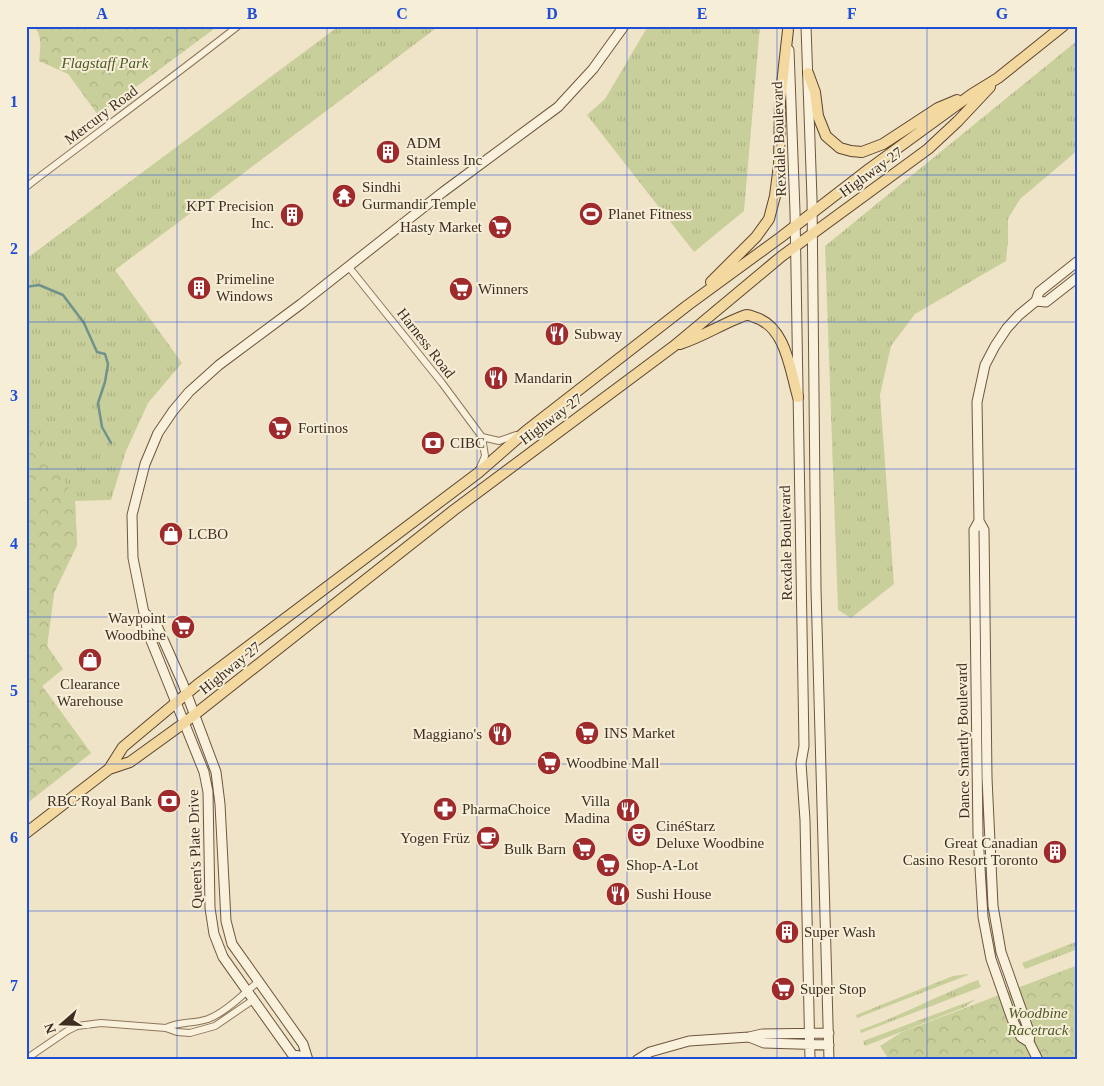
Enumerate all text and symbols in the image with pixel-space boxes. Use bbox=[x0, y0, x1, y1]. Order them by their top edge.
text: A bbox=[96, 5, 108, 22]
text: B bbox=[247, 5, 258, 22]
text: C bbox=[396, 5, 408, 22]
text: D bbox=[546, 5, 558, 22]
text: E bbox=[697, 5, 707, 22]
text: F bbox=[847, 5, 857, 22]
text: G bbox=[996, 5, 1009, 22]
park label: Flagstaff Park bbox=[60, 55, 149, 71]
street label: Rexdale Boulevard bbox=[769, 81, 789, 197]
street label: Mercury Road bbox=[61, 82, 141, 148]
text: 1 bbox=[10, 93, 18, 110]
place label: ADM Stainless Inc bbox=[406, 135, 483, 168]
building icon: ADM Stainless Inc bbox=[375, 139, 401, 165]
street label: Highway 27 bbox=[836, 144, 906, 200]
place label: Sindhi Gurmandir Temple bbox=[362, 179, 476, 212]
temple icon: Sindhi Gurmandir Temple bbox=[331, 183, 357, 209]
place label: KPT Precision Inc. bbox=[186, 198, 274, 231]
sports icon: Planet Fitness bbox=[578, 201, 604, 227]
building icon: KPT Precision Inc. bbox=[279, 202, 305, 228]
place label: Planet Fitness bbox=[608, 206, 692, 222]
supermarket icon: Hasty Market bbox=[487, 214, 513, 240]
place label: Hasty Market bbox=[400, 219, 483, 235]
text: 2 bbox=[10, 240, 18, 257]
place label: Primeline Windows bbox=[216, 271, 275, 304]
building icon: Primeline Windows bbox=[186, 275, 212, 301]
supermarket icon: Winners bbox=[448, 276, 474, 302]
place label: Winners bbox=[478, 281, 528, 297]
street label: Harness Road bbox=[394, 305, 458, 381]
restaurant icon: Subway bbox=[544, 321, 570, 347]
place label: Subway bbox=[574, 326, 623, 342]
restaurant icon: Mandarin bbox=[483, 365, 509, 391]
place label: Mandarin bbox=[514, 370, 573, 386]
text: 3 bbox=[10, 387, 18, 404]
street label: Highway 27 bbox=[517, 390, 586, 448]
supermarket icon: Fortinos bbox=[267, 415, 293, 441]
place label: Fortinos bbox=[298, 420, 348, 436]
bank icon: CIBC bbox=[420, 430, 446, 456]
place label: CIBC bbox=[450, 435, 485, 451]
street label: Rexdale Boulevard bbox=[777, 485, 795, 601]
shop icon: LCBO bbox=[158, 521, 184, 547]
place label: LCBO bbox=[188, 526, 228, 542]
text: 4 bbox=[10, 535, 18, 552]
place label: Waypoint Woodbine bbox=[105, 610, 167, 643]
supermarket icon: Waypoint Woodbine bbox=[170, 614, 196, 640]
street label: Highway 27 bbox=[196, 638, 264, 697]
shop icon: Clearance Warehouse bbox=[77, 647, 103, 673]
street label: Dance Smartly Boulevard bbox=[954, 662, 972, 819]
place label: Clearance Warehouse bbox=[57, 676, 123, 709]
text: 5 bbox=[10, 682, 18, 699]
supermarket icon: INS Market bbox=[574, 720, 600, 746]
restaurant icon: Maggiano's bbox=[487, 721, 513, 747]
place label: INS Market bbox=[604, 725, 676, 741]
place label: Maggiano's bbox=[413, 726, 482, 742]
supermarket icon: Woodbine Mall bbox=[536, 750, 562, 776]
place label: Woodbine Mall bbox=[566, 755, 659, 771]
bank icon: RBC Royal Bank bbox=[156, 788, 182, 814]
street label: Queen's Plate Drive bbox=[185, 789, 205, 909]
place label: RBC Royal Bank bbox=[47, 793, 152, 809]
place label: Villa Madina bbox=[564, 793, 610, 826]
pharmacy icon: PharmaChoice bbox=[432, 796, 458, 822]
restaurant icon: Villa Madina bbox=[615, 797, 641, 823]
place label: PharmaChoice bbox=[462, 801, 551, 817]
place label: CinéStarz Deluxe Woodbine bbox=[656, 818, 764, 851]
theatre icon: CinéStarz Deluxe Woodbine bbox=[626, 822, 652, 848]
cafe icon: Yogen Früz bbox=[475, 825, 501, 851]
text: 6 bbox=[10, 829, 18, 846]
place label: Yogen Früz bbox=[400, 830, 470, 846]
place label: Great Canadian Casino Resort Toronto bbox=[903, 835, 1038, 868]
supermarket icon: Bulk Barn bbox=[571, 836, 597, 862]
building icon: Great Canadian Casino Resort Toronto bbox=[1042, 839, 1068, 865]
place label: Bulk Barn bbox=[504, 841, 566, 857]
supermarket icon: Shop-A-Lot bbox=[595, 852, 621, 878]
place label: Shop-A-Lot bbox=[626, 857, 699, 873]
restaurant icon: Sushi House bbox=[605, 881, 631, 907]
place label: Sushi House bbox=[636, 886, 712, 902]
building icon: Super Wash bbox=[774, 919, 800, 945]
place label: Super Wash bbox=[804, 924, 876, 940]
supermarket icon: Super Stop bbox=[770, 976, 796, 1002]
text: 7 bbox=[10, 977, 18, 994]
place label: Super Stop bbox=[800, 981, 866, 997]
north arrow bbox=[38, 998, 88, 1048]
park label: Woodbine Racetrack bbox=[1007, 1005, 1069, 1038]
text: N bbox=[41, 1021, 59, 1036]

